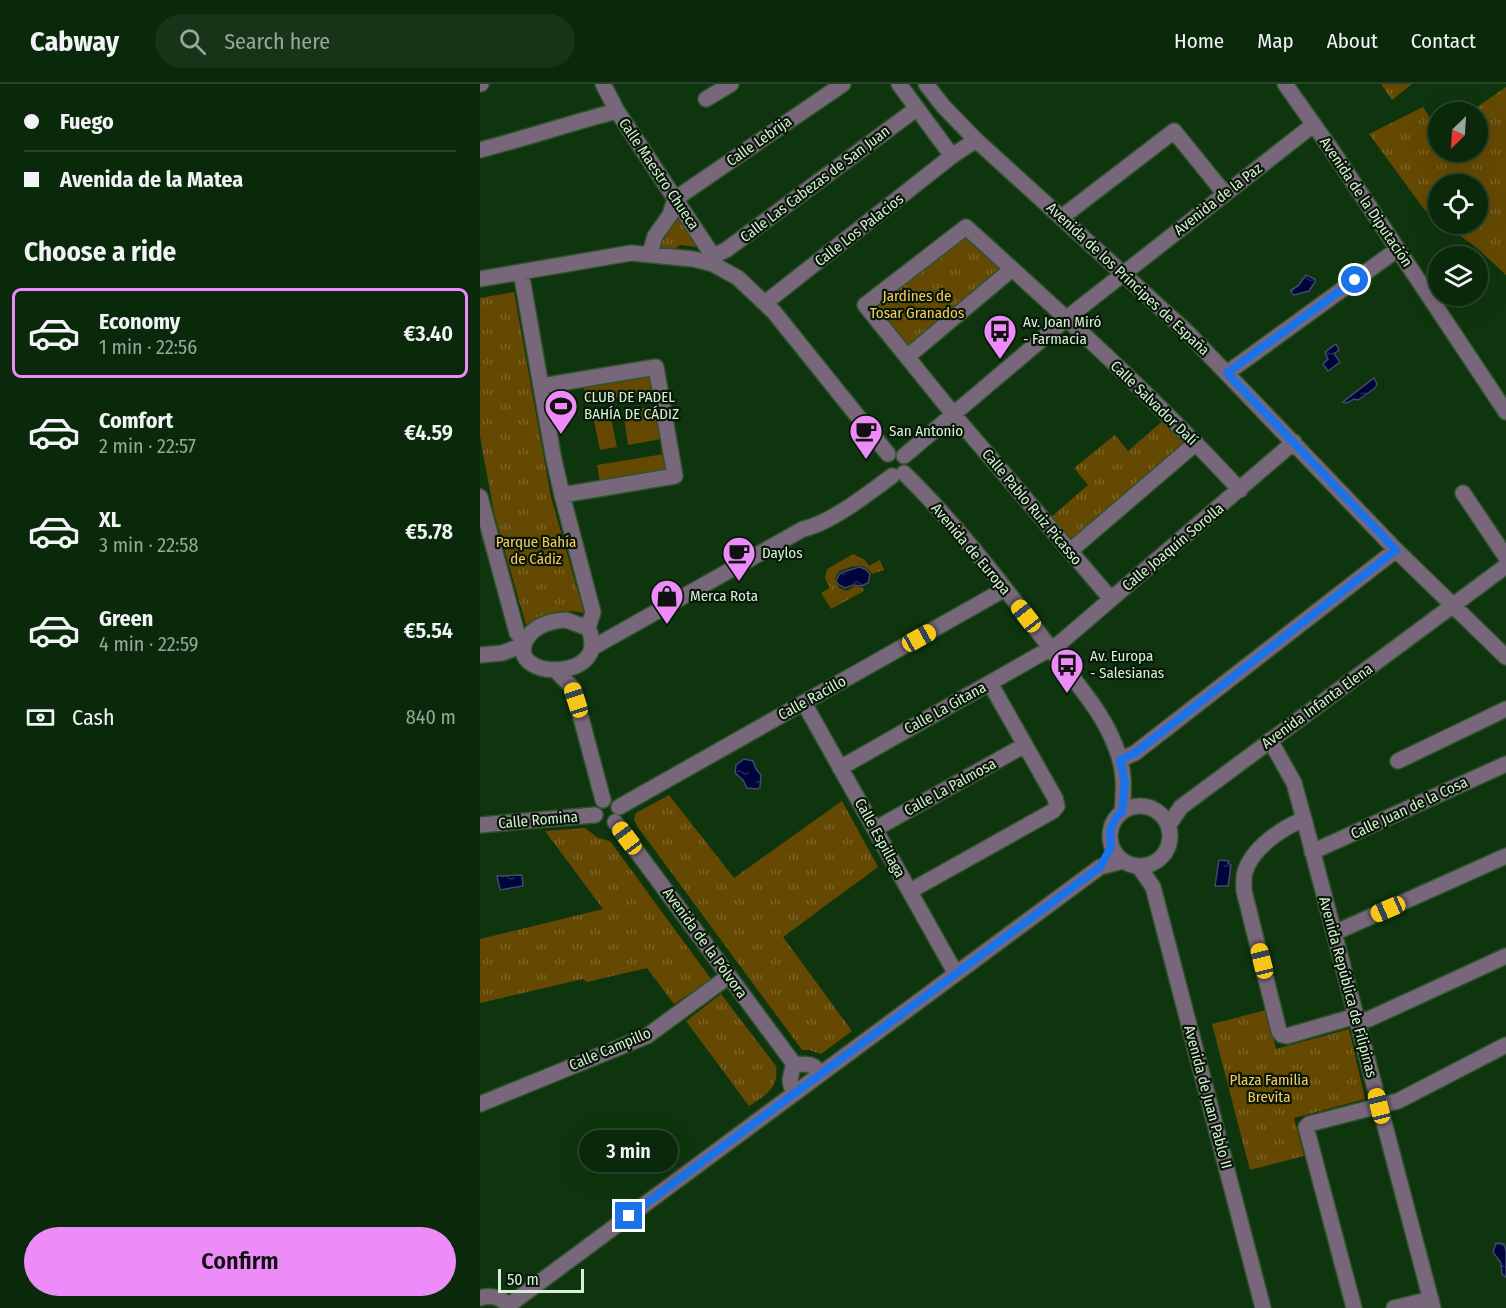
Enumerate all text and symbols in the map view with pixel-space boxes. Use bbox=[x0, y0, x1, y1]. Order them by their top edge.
search box bbox=[155, 14, 575, 68]
text: Cabway bbox=[30, 25, 119, 58]
icon: search bbox=[176, 25, 209, 58]
text: Search here bbox=[224, 28, 330, 55]
text: Home bbox=[1174, 28, 1224, 54]
text: Map bbox=[1257, 28, 1294, 54]
text: About bbox=[1327, 28, 1378, 54]
text: Contact bbox=[1411, 28, 1476, 54]
north arrow bbox=[1428, 102, 1488, 162]
map controls bbox=[1428, 102, 1488, 306]
text: Fuego bbox=[60, 108, 114, 135]
street label: Calle Lebrija bbox=[723, 112, 795, 170]
street label: Calle Maestro Chueca bbox=[615, 115, 703, 233]
street label: Calle Las Cabezas de San Juan bbox=[737, 122, 893, 246]
street label: Avenida de la Diputación bbox=[1316, 134, 1416, 270]
street label: Avenida de la Paz bbox=[1170, 159, 1266, 239]
text: Avenida de la Matea bbox=[60, 166, 243, 193]
button: locate bbox=[1428, 174, 1488, 234]
street label: Calle Los Palacios bbox=[811, 190, 907, 270]
street label: Avenida de los Príncipes de España bbox=[1043, 199, 1213, 359]
text: Choose a ride bbox=[24, 236, 176, 268]
button: layers bbox=[1428, 246, 1488, 306]
route start bbox=[1341, 266, 1368, 293]
park label: Jardines de Tosar Granados bbox=[870, 287, 964, 322]
icon: car bbox=[27, 306, 81, 360]
text: Economy bbox=[99, 308, 180, 335]
bus stop icon: Av. Joan Miró - Farmacia bbox=[982, 313, 1018, 360]
place label: Av. Joan Miró - Farmacia bbox=[1023, 313, 1102, 348]
text: €3.40 bbox=[404, 320, 453, 347]
text: 1 min · 22:56 bbox=[99, 335, 197, 359]
street label: Calle Salvador Dalí bbox=[1107, 357, 1201, 449]
sports icon: CLUB DE PADEL BAHÍA DE CÁDIZ bbox=[543, 388, 579, 435]
place label: CLUB DE PADEL BAHÍA DE CÁDIZ bbox=[584, 388, 679, 423]
icon: car bbox=[27, 405, 81, 459]
text: Comfort bbox=[99, 407, 173, 434]
cafe icon: San Antonio bbox=[848, 413, 884, 460]
text: €4.59 bbox=[404, 419, 453, 446]
place label: San Antonio bbox=[889, 422, 963, 440]
text: 2 min · 22:57 bbox=[99, 434, 196, 458]
street label: Calle Pablo Ruiz Picasso bbox=[978, 445, 1086, 569]
street label: Calle Joaquín Sorolla bbox=[1119, 499, 1227, 595]
street label: Avenida de Europa bbox=[927, 500, 1015, 598]
icon: car bbox=[27, 504, 81, 558]
text: XL bbox=[99, 506, 121, 533]
text: €5.78 bbox=[405, 518, 453, 545]
text: 3 min · 22:58 bbox=[99, 533, 198, 557]
park label: Parque Bahía de Cádiz bbox=[496, 533, 576, 568]
cafe icon: Daylos bbox=[721, 535, 757, 582]
place label: Daylos bbox=[762, 544, 803, 562]
shop icon: Merca Rota bbox=[649, 578, 685, 625]
place label: Merca Rota bbox=[690, 587, 758, 605]
car bbox=[1008, 596, 1044, 636]
icon: car bbox=[27, 603, 81, 657]
text: Green bbox=[99, 605, 153, 632]
text: €5.54 bbox=[404, 617, 453, 644]
car bbox=[899, 621, 939, 655]
text: 4 min · 22:59 bbox=[99, 632, 199, 656]
bus stop icon: Av. Europa - Salesianas bbox=[1049, 647, 1085, 694]
place label: Av. Europa - Salesianas bbox=[1090, 647, 1164, 682]
street label: Avenida Infanta Elena bbox=[1258, 660, 1376, 752]
street label: Calle Racillo bbox=[775, 672, 849, 724]
street label: Calle La Gitana bbox=[901, 678, 989, 738]
car bbox=[562, 680, 590, 720]
icon: cash bbox=[24, 701, 57, 734]
text: Cash bbox=[72, 704, 115, 731]
text: 840 m bbox=[406, 705, 456, 729]
street label: Calle La Palmosa bbox=[901, 754, 999, 820]
street label: Calle Juan de la Cosa bbox=[1348, 773, 1470, 843]
street label: Calle Espillaga bbox=[851, 795, 909, 881]
street label: Calle Romina bbox=[497, 808, 579, 832]
car bbox=[609, 818, 645, 858]
street label: Avenida de la Pólvora bbox=[659, 884, 751, 1002]
car bbox=[1368, 893, 1408, 925]
street label: Avenida República de Filipinas bbox=[1315, 895, 1381, 1079]
car bbox=[1249, 941, 1275, 981]
street label: Avenida de Juan Pablo II bbox=[1180, 1023, 1236, 1171]
street label: Calle Campillo bbox=[566, 1024, 654, 1074]
park label: Plaza Familia Brevita bbox=[1230, 1071, 1308, 1106]
car bbox=[1366, 1086, 1392, 1126]
callout: 3 min bbox=[580, 1129, 678, 1171]
text: 3 min bbox=[606, 1139, 651, 1163]
route end bbox=[615, 1202, 642, 1229]
button: Confirm bbox=[24, 1227, 456, 1296]
scale bar bbox=[498, 1266, 584, 1294]
text: 50 m bbox=[507, 1270, 539, 1289]

